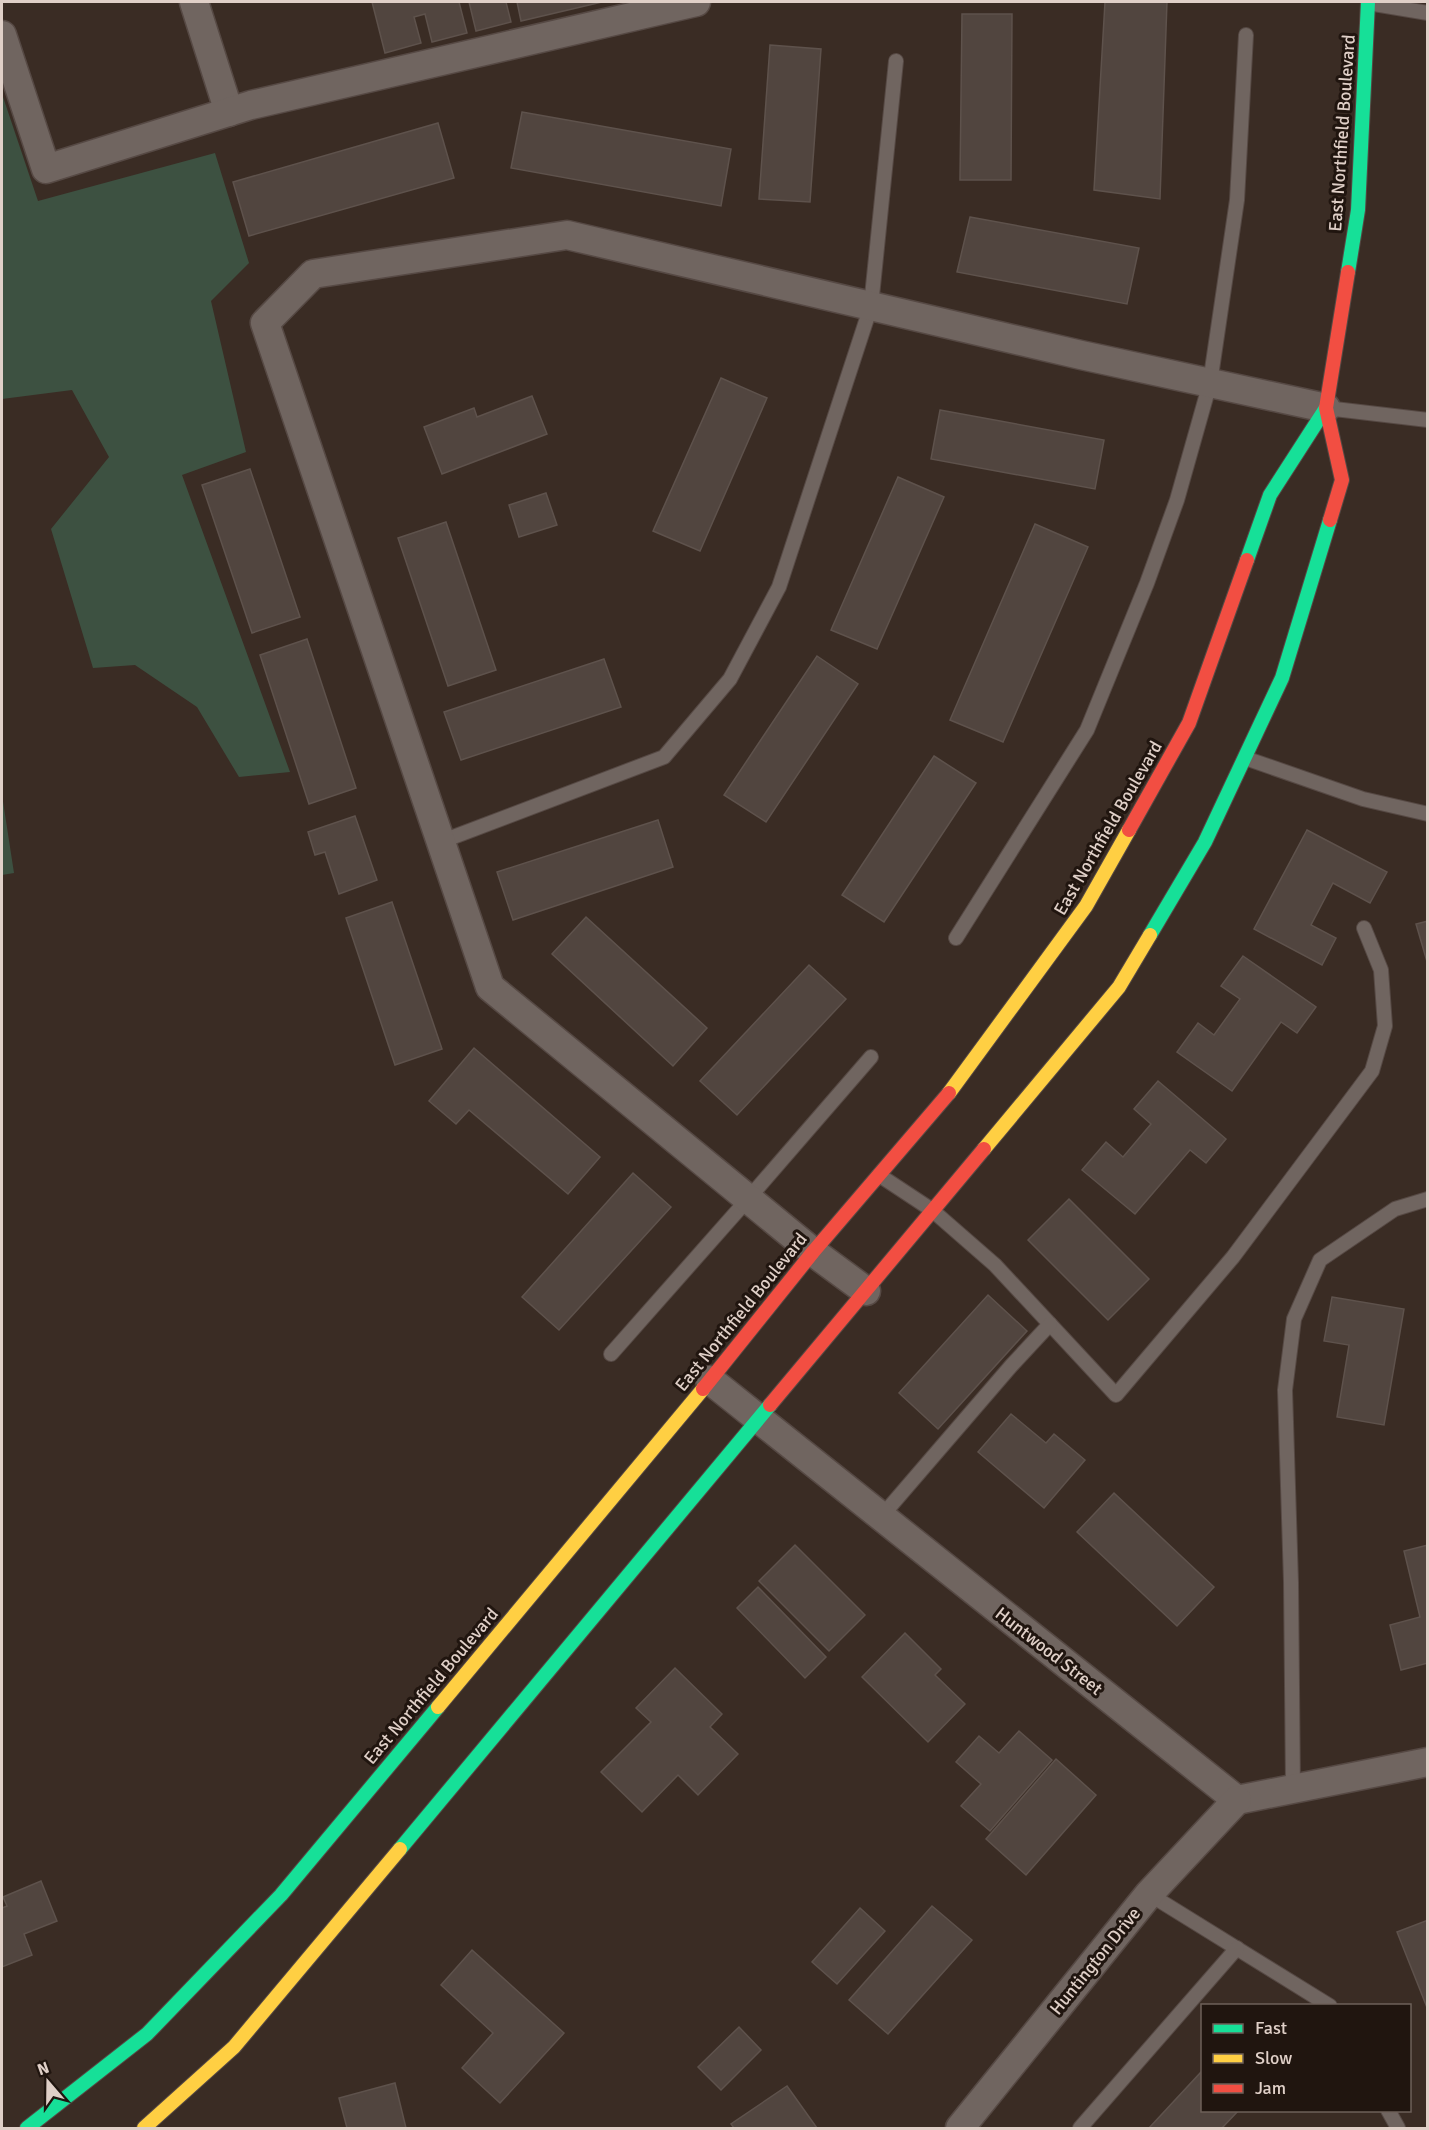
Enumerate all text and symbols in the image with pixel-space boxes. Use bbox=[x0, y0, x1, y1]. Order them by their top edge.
street label: East Northfield Boulevard bbox=[1324, 34, 1360, 232]
street label: East Northfield Boulevard bbox=[1049, 737, 1167, 919]
street label: East Northfield Boulevard bbox=[670, 1228, 812, 1396]
street label: Huntwood Street bbox=[991, 1602, 1107, 1700]
street label: East Northfield Boulevard bbox=[359, 1603, 503, 1769]
street label: Huntington Drive bbox=[1045, 1903, 1145, 2019]
legend bbox=[1201, 2004, 1411, 2112]
text: Fast bbox=[1255, 2017, 1287, 2039]
text: Slow bbox=[1255, 2047, 1292, 2069]
north arrow bbox=[18, 2052, 78, 2112]
text: N bbox=[35, 2058, 52, 2080]
text: Jam bbox=[1255, 2077, 1286, 2099]

